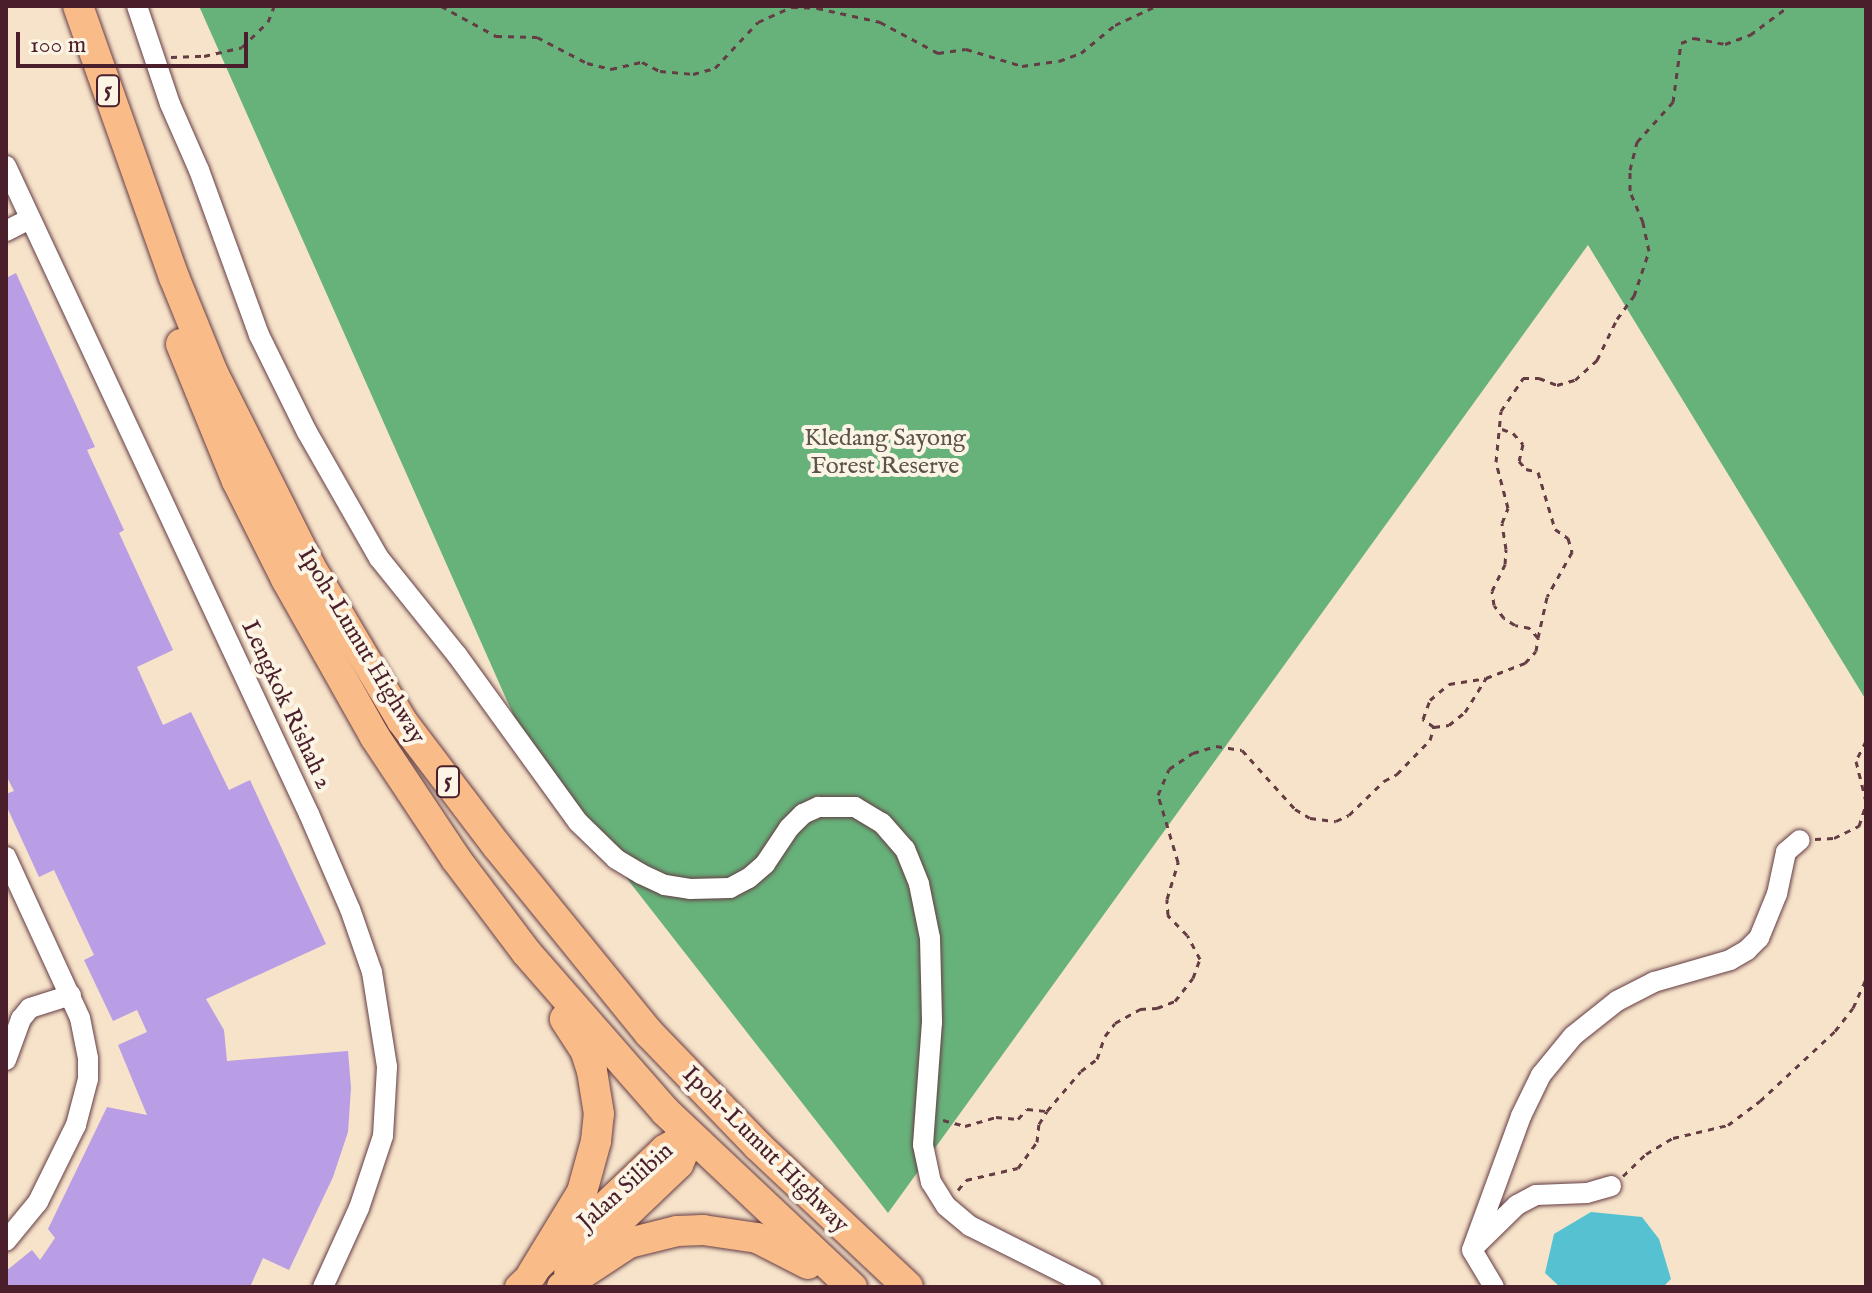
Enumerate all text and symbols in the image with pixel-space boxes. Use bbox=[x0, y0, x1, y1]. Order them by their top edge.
scale bar bbox=[20, 16, 252, 66]
text: 100 m bbox=[30, 30, 86, 61]
road number: 5 bbox=[96, 73, 120, 109]
park label: Kledang Sayong Forest Reserve bbox=[804, 425, 966, 481]
street label: Ipoh-Lumut Highway bbox=[291, 543, 431, 749]
street label: Lengkok Rishah 2 bbox=[234, 616, 338, 794]
road number: 5 bbox=[436, 764, 460, 800]
street label: Ipoh-Lumut Highway bbox=[676, 1061, 854, 1239]
street label: Jalan Silibin bbox=[572, 1137, 680, 1237]

